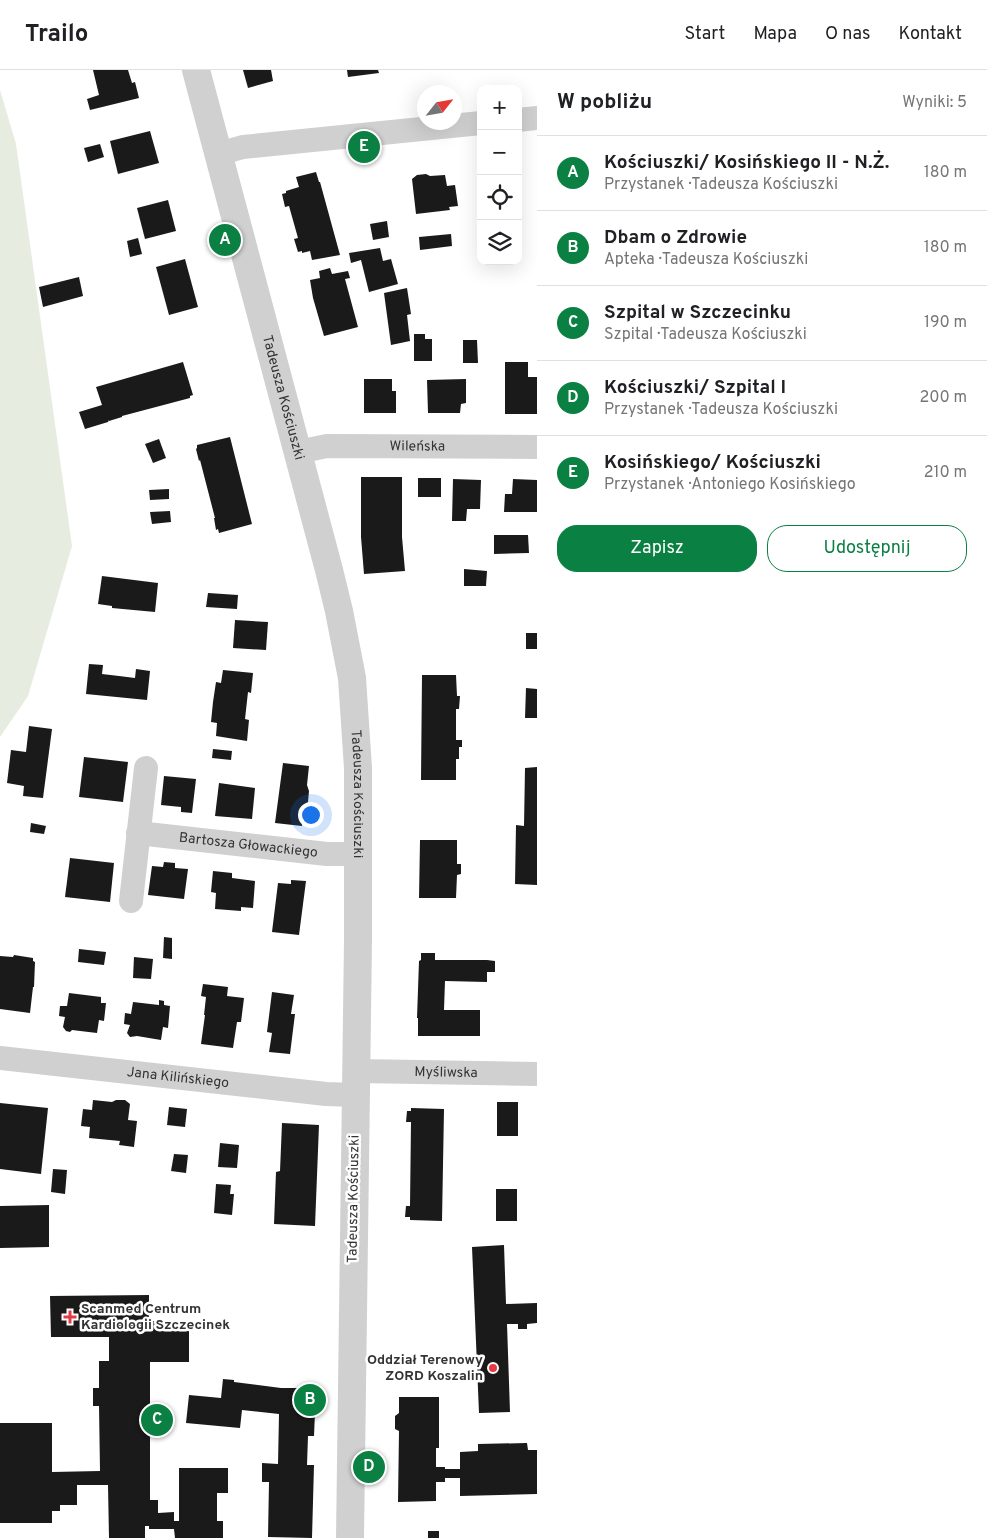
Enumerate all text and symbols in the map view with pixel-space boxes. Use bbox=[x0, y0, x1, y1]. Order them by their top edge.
text: Trailo bbox=[25, 20, 88, 50]
text: Start bbox=[684, 23, 725, 46]
text: Mapa bbox=[753, 23, 797, 46]
text: O nas bbox=[825, 23, 870, 46]
text: Kontakt bbox=[898, 23, 962, 46]
north arrow bbox=[417, 85, 462, 130]
map controls bbox=[477, 85, 522, 265]
button: + bbox=[477, 85, 522, 130]
text: W pobliżu bbox=[557, 89, 652, 116]
text: Wyniki: 5 bbox=[902, 93, 967, 113]
pin: E bbox=[348, 128, 380, 166]
button: − bbox=[477, 130, 522, 175]
text: Kościuszki/ Kosińskiego II - N.Ż. bbox=[604, 151, 889, 175]
text: A bbox=[567, 163, 579, 183]
text: 180 m bbox=[924, 163, 967, 183]
button: locate bbox=[477, 175, 522, 220]
text: Przystanek · Tadeusza Kościuszki bbox=[604, 175, 838, 195]
button: layers bbox=[477, 220, 522, 265]
pin: A bbox=[209, 221, 241, 259]
text: Dbam o Zdrowie bbox=[604, 226, 747, 250]
text: B bbox=[567, 238, 579, 258]
text: 180 m bbox=[924, 238, 967, 258]
text: Apteka · Tadeusza Kościuszki bbox=[604, 250, 808, 270]
text: Szpital w Szczecinku bbox=[604, 301, 791, 325]
text: C bbox=[568, 313, 578, 333]
text: 190 m bbox=[924, 313, 967, 333]
text: Szpital · Tadeusza Kościuszki bbox=[604, 325, 807, 345]
street label: Tadeusza Kościuszki bbox=[258, 333, 308, 462]
text: Kościuszki/ Szpital I bbox=[604, 376, 786, 400]
text: D bbox=[567, 388, 579, 408]
text: 200 m bbox=[919, 388, 967, 408]
text: Przystanek · Tadeusza Kościuszki bbox=[604, 400, 838, 420]
street label: Wileńska bbox=[390, 438, 445, 455]
text: Kosińskiego/ Kościuszki bbox=[604, 451, 821, 475]
text: E bbox=[568, 463, 578, 483]
text: 210 m bbox=[924, 463, 967, 483]
text: Przystanek · Antoniego Kosińskiego bbox=[604, 475, 856, 495]
button: Zapisz bbox=[557, 525, 757, 572]
button: Udostępnij bbox=[767, 525, 967, 572]
street label: Tadeusza Kościuszki bbox=[347, 729, 367, 858]
your location bbox=[298, 802, 324, 828]
street label: Bartosza Głowackiego bbox=[178, 829, 319, 861]
street label: Myśliwska bbox=[414, 1063, 478, 1082]
street label: Jana Kilińskiego bbox=[126, 1064, 230, 1092]
street label: Tadeusza Kościuszki bbox=[344, 1135, 364, 1263]
place label: Scanmed Centrum Kardiologii Szczecinek bbox=[81, 1301, 230, 1334]
marker: Scanmed Centrum Kardiologii Szczecinek bbox=[63, 1310, 77, 1324]
place label: Oddział Terenowy ZORD Koszalin bbox=[367, 1352, 483, 1385]
marker: Oddział Terenowy ZORD Koszalin bbox=[487, 1362, 499, 1374]
pin: B bbox=[294, 1381, 326, 1419]
pin: C bbox=[141, 1401, 173, 1439]
pin: D bbox=[353, 1448, 385, 1486]

